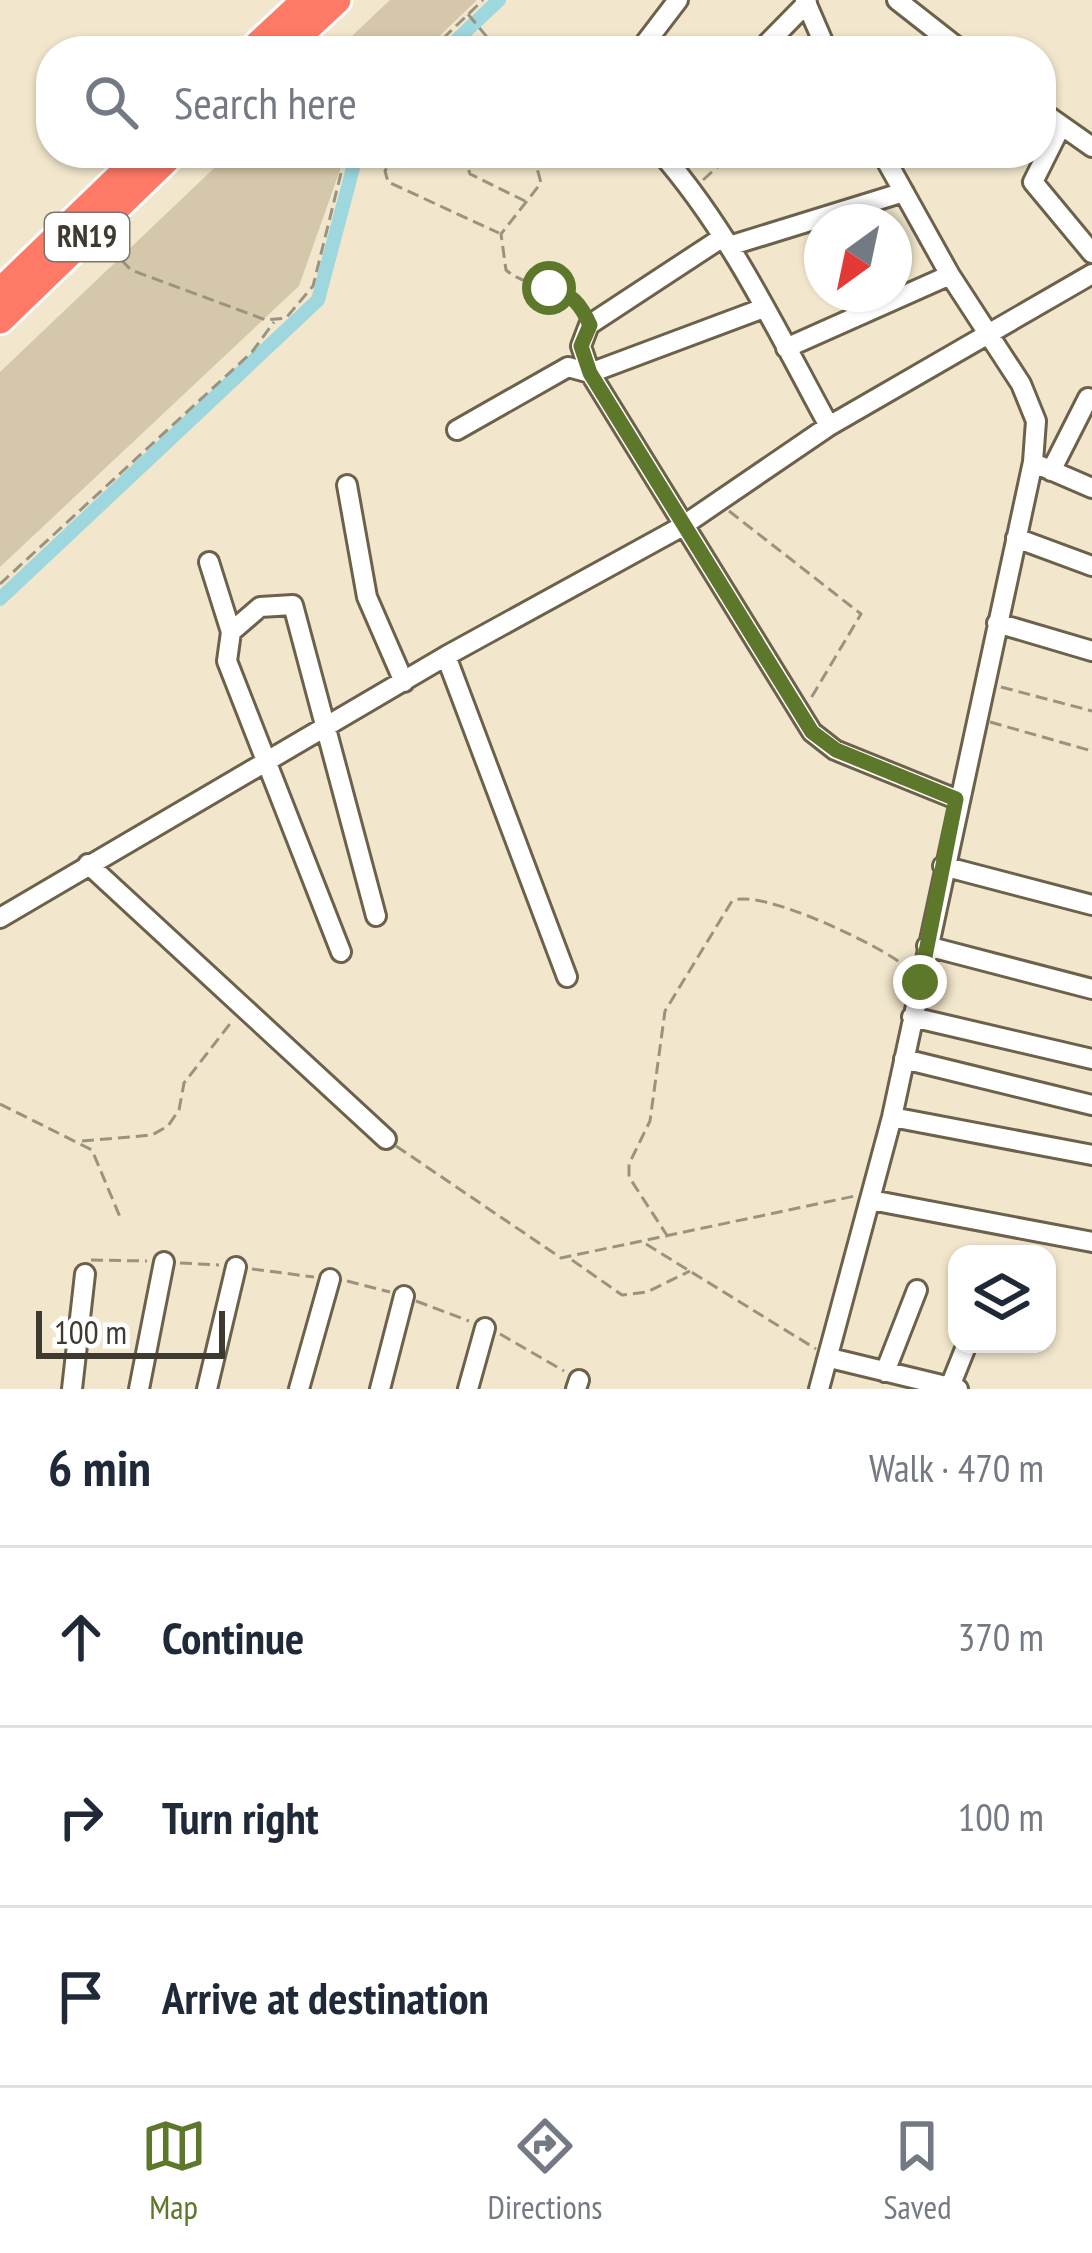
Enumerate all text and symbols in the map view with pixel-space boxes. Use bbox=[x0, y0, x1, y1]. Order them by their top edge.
search box bbox=[36, 36, 1056, 168]
icon: search bbox=[78, 69, 144, 135]
text: Search here bbox=[174, 73, 357, 131]
north arrow bbox=[804, 204, 912, 312]
road number: RN19 bbox=[45, 213, 129, 261]
route start bbox=[522, 261, 576, 315]
route end bbox=[893, 955, 947, 1009]
map controls bbox=[948, 1245, 1056, 1353]
button: layers bbox=[948, 1245, 1056, 1353]
scale bar bbox=[36, 1305, 225, 1358]
text: 100 m bbox=[54, 1310, 127, 1353]
text: 6 min bbox=[48, 1434, 151, 1500]
text: Walk · 470 m bbox=[869, 1442, 1044, 1493]
icon: ahead bbox=[48, 1604, 114, 1670]
text: Continue bbox=[162, 1608, 304, 1666]
text: 370 m bbox=[958, 1611, 1044, 1662]
icon: right bbox=[48, 1784, 114, 1850]
text: Turn right bbox=[162, 1788, 319, 1846]
text: 100 m bbox=[958, 1791, 1044, 1842]
icon: arrive bbox=[48, 1964, 114, 2030]
text: Arrive at destination bbox=[162, 1968, 489, 2026]
tab: Map bbox=[141, 2113, 207, 2228]
tab: Directions bbox=[488, 2113, 602, 2228]
tab: Saved bbox=[883, 2113, 951, 2228]

